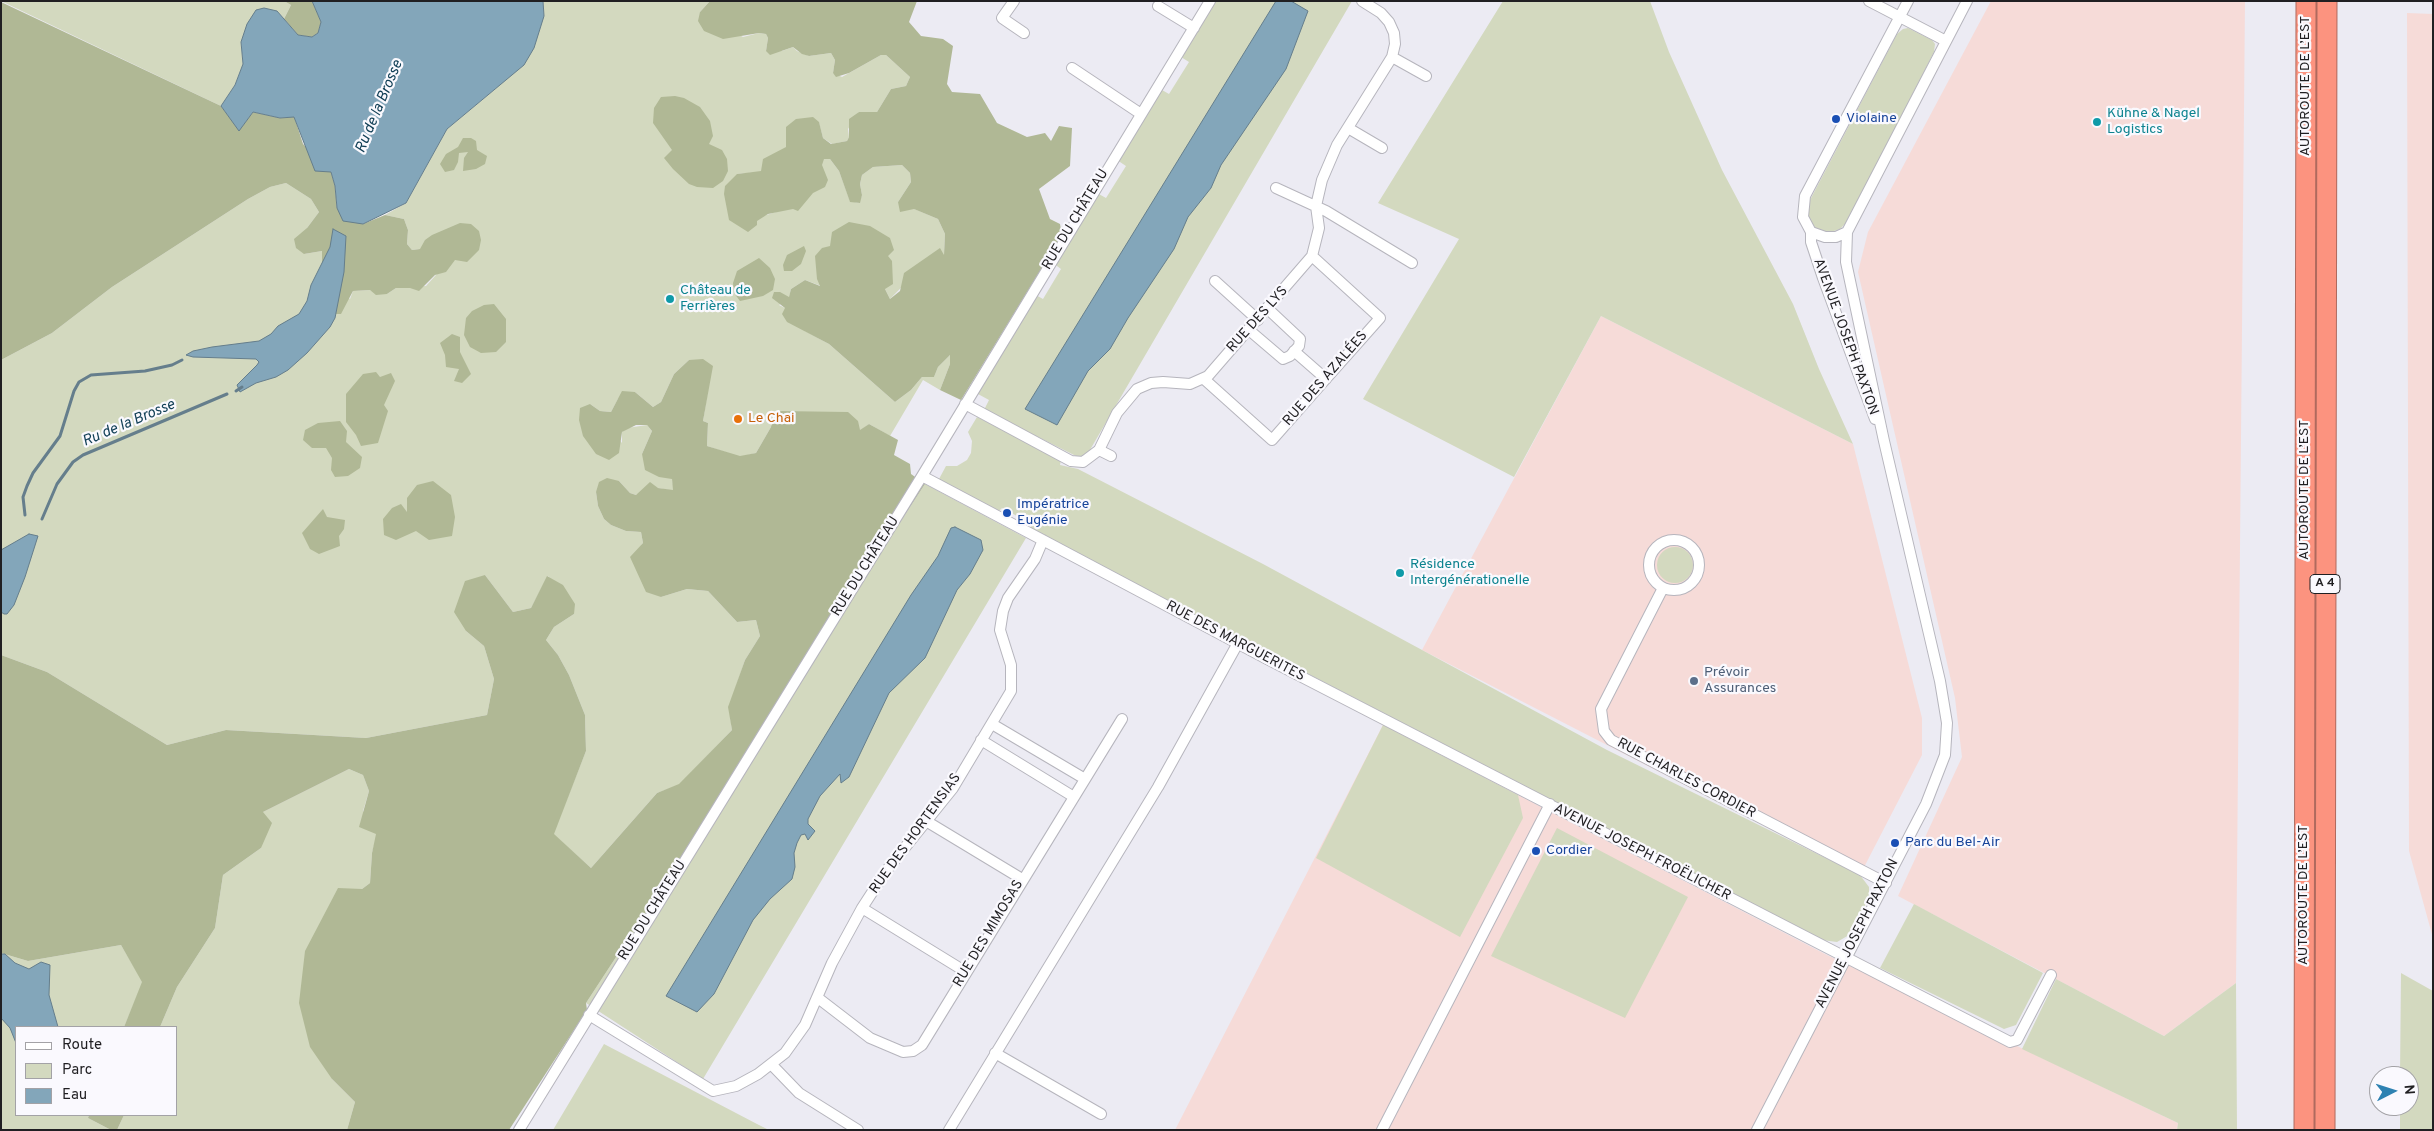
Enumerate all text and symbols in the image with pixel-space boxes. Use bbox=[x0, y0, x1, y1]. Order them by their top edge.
street label: AUTOROUTE DE L’EST bbox=[2298, 16, 2314, 156]
water label: Ru de la Brosse bbox=[352, 58, 408, 156]
place label: Kühne & Nagel Logistics bbox=[2107, 106, 2200, 138]
place label: Violaine bbox=[1846, 111, 1897, 127]
marker: Violaine bbox=[1830, 113, 1842, 125]
marker: Kühne & Nagel Logistics bbox=[2091, 116, 2103, 128]
street label: RUE DU CHÂTEAU bbox=[1039, 167, 1113, 273]
street label: AVENUE JOSEPH PAXTON bbox=[1809, 256, 1881, 418]
place label: Château de Ferrières bbox=[680, 283, 751, 316]
street label: RUE DES LYS bbox=[1224, 283, 1292, 357]
marker: Château de Ferrières bbox=[664, 293, 676, 305]
street label: RUE DES AZALÉES bbox=[1280, 328, 1372, 430]
water label: Ru de la Brosse bbox=[80, 396, 178, 452]
place label: Le Chai bbox=[748, 411, 795, 427]
marker: Le Chai bbox=[732, 413, 744, 425]
street label: AUTOROUTE DE L’EST bbox=[2297, 420, 2313, 560]
place label: Impératrice Eugénie bbox=[1017, 497, 1089, 530]
marker: Impératrice Eugénie bbox=[1001, 507, 1013, 519]
street label: RUE DU CHÂTEAU bbox=[829, 514, 903, 620]
place label: Résidence Intergénérationelle bbox=[1410, 557, 1530, 590]
marker: Résidence Intergénérationelle bbox=[1394, 567, 1406, 579]
road number: A 4 bbox=[2310, 574, 2340, 594]
street label: RUE DES MARGUERITES bbox=[1163, 598, 1307, 686]
place label: Prévoir Assurances bbox=[1704, 665, 1776, 698]
marker: Prévoir Assurances bbox=[1688, 675, 1700, 687]
street label: RUE CHARLES CORDIER bbox=[1614, 735, 1758, 823]
street label: RUE DES HORTENSIAS bbox=[867, 770, 965, 898]
street label: AVENUE JOSEPH FROËLICHER bbox=[1551, 801, 1733, 905]
street label: AUTOROUTE DE L’EST bbox=[2296, 825, 2312, 965]
place label: Parc du Bel-Air bbox=[1905, 835, 2000, 851]
marker: Parc du Bel-Air bbox=[1889, 837, 1901, 849]
place label: Cordier bbox=[1546, 843, 1593, 859]
marker: Cordier bbox=[1530, 845, 1542, 857]
street label: AVENUE JOSEPH PAXTON bbox=[1813, 856, 1903, 1012]
street label: RUE DU CHÂTEAU bbox=[616, 858, 690, 964]
street label: RUE DES MIMOSAS bbox=[950, 877, 1028, 991]
legend bbox=[15, 1026, 178, 1116]
text: Route bbox=[62, 1036, 102, 1055]
text: Parc bbox=[62, 1061, 92, 1080]
north arrow bbox=[2369, 1066, 2419, 1116]
text: N bbox=[2400, 1084, 2417, 1095]
text: Eau bbox=[62, 1086, 87, 1105]

